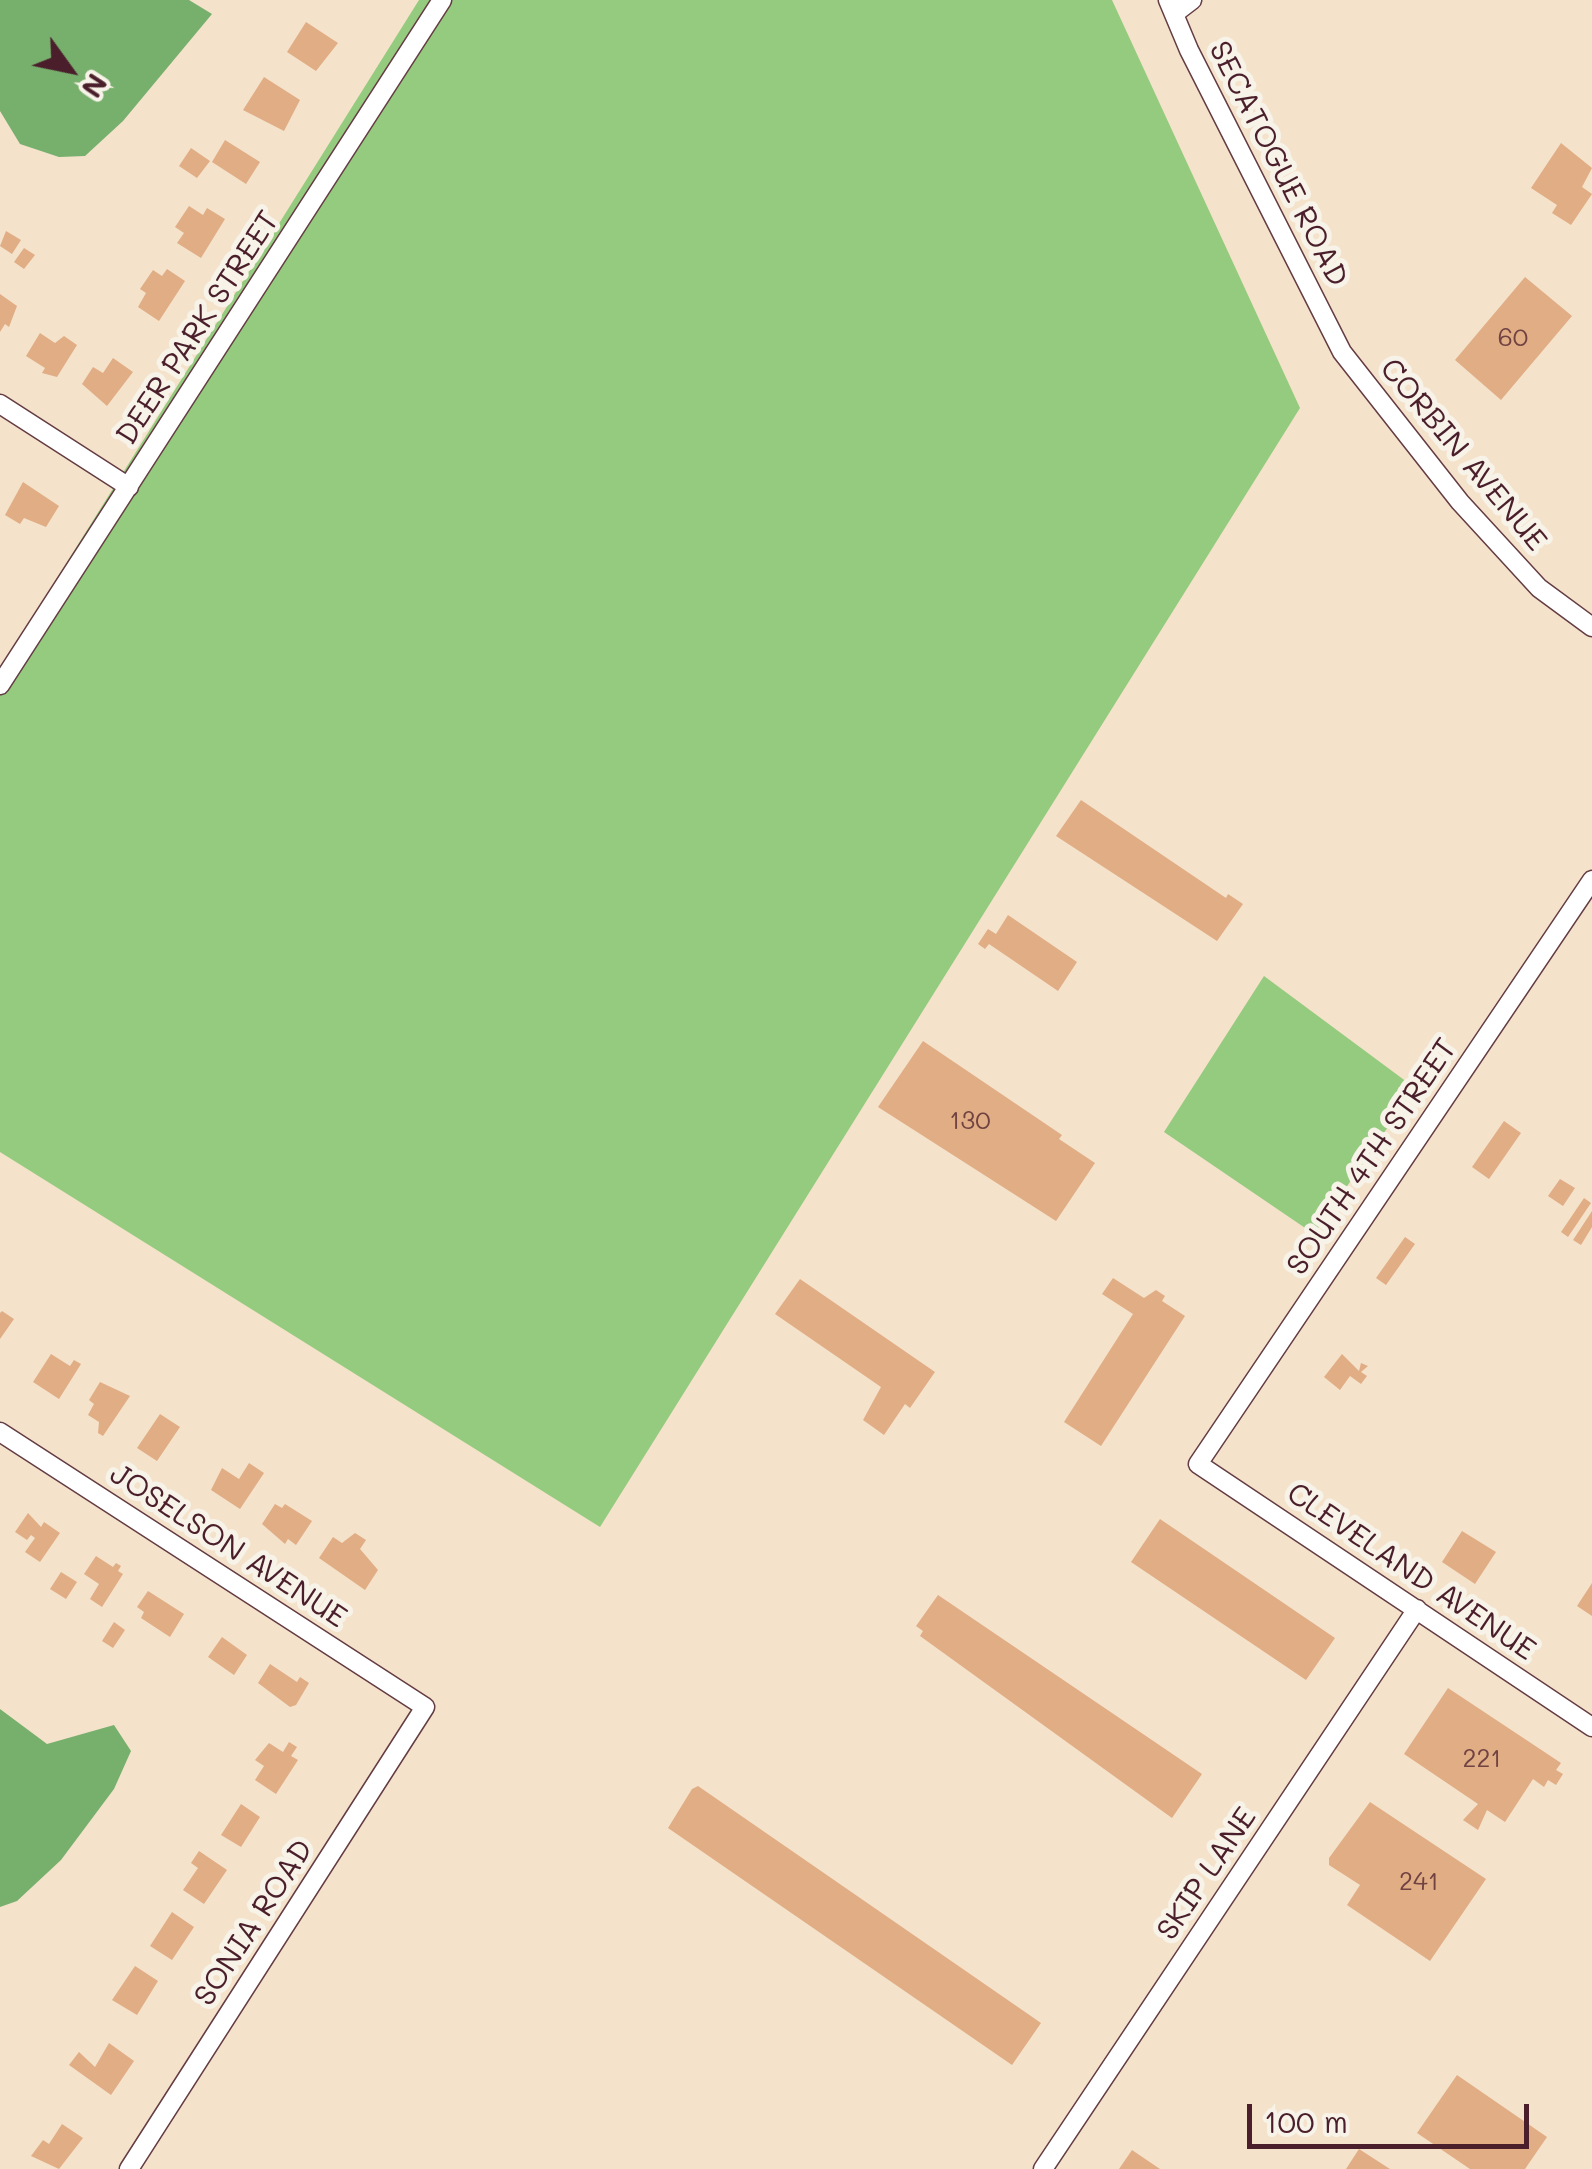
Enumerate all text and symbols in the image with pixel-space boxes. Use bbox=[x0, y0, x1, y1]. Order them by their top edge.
north arrow bbox=[20, 20, 120, 120]
street label: SECATOGUE ROAD bbox=[1201, 35, 1355, 293]
text: N bbox=[74, 68, 116, 105]
street label: DEER PARK STREET bbox=[109, 204, 287, 452]
house number: 60 bbox=[1498, 323, 1528, 353]
street label: CORBIN AVENUE bbox=[1372, 352, 1554, 558]
street label: SOUTH 4TH STREET bbox=[1279, 1032, 1465, 1282]
house number: 130 bbox=[949, 1106, 991, 1136]
street label: JOSELSON AVENUE bbox=[103, 1456, 353, 1636]
street label: CLEVELAND AVENUE bbox=[1280, 1475, 1542, 1669]
house number: 221 bbox=[1462, 1744, 1502, 1774]
street label: SKIP LANE bbox=[1150, 1801, 1264, 1947]
street label: SONIA ROAD bbox=[187, 1833, 321, 2013]
house number: 241 bbox=[1399, 1867, 1439, 1897]
scale bar bbox=[1252, 2084, 1534, 2146]
text: 100 m bbox=[1264, 2101, 1348, 2141]

